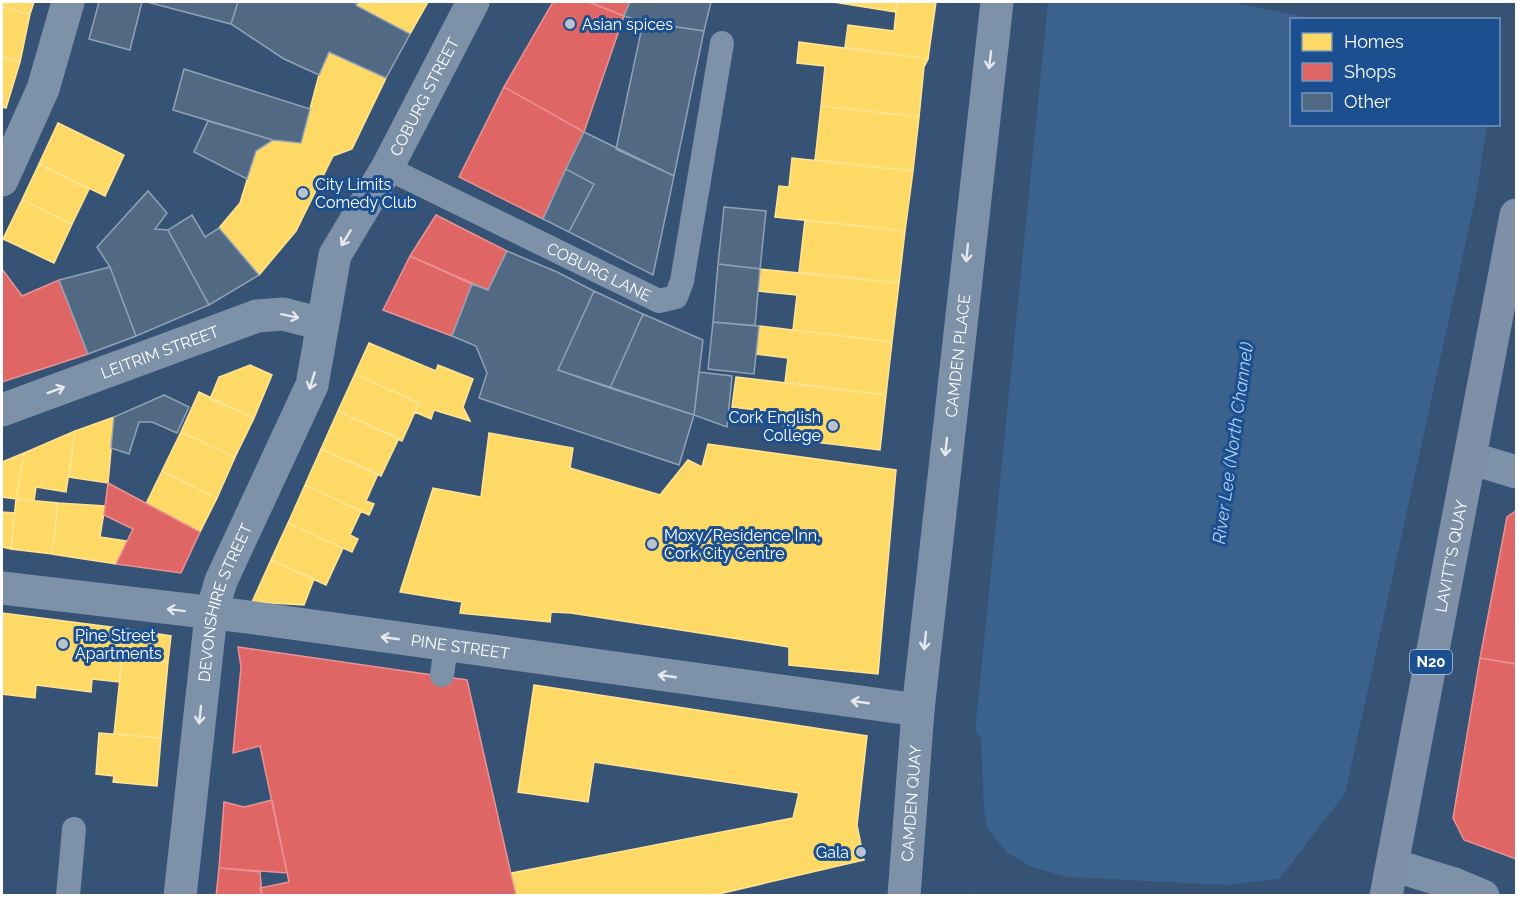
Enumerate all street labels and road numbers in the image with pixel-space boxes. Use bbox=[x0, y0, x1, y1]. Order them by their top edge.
street label: COBURG STREET bbox=[386, 34, 463, 159]
street label: COBURG LANE bbox=[543, 239, 654, 306]
street label: CAMDEN PLACE bbox=[942, 293, 974, 418]
street label: LEITRIM STREET bbox=[98, 322, 222, 383]
street label: LAVITT'S QUAY bbox=[1431, 498, 1472, 614]
street label: DEVONSHIRE STREET bbox=[195, 520, 256, 683]
street label: PINE STREET bbox=[410, 631, 511, 663]
road number: N20 bbox=[1410, 650, 1452, 674]
street label: CAMDEN QUAY bbox=[898, 744, 925, 862]

